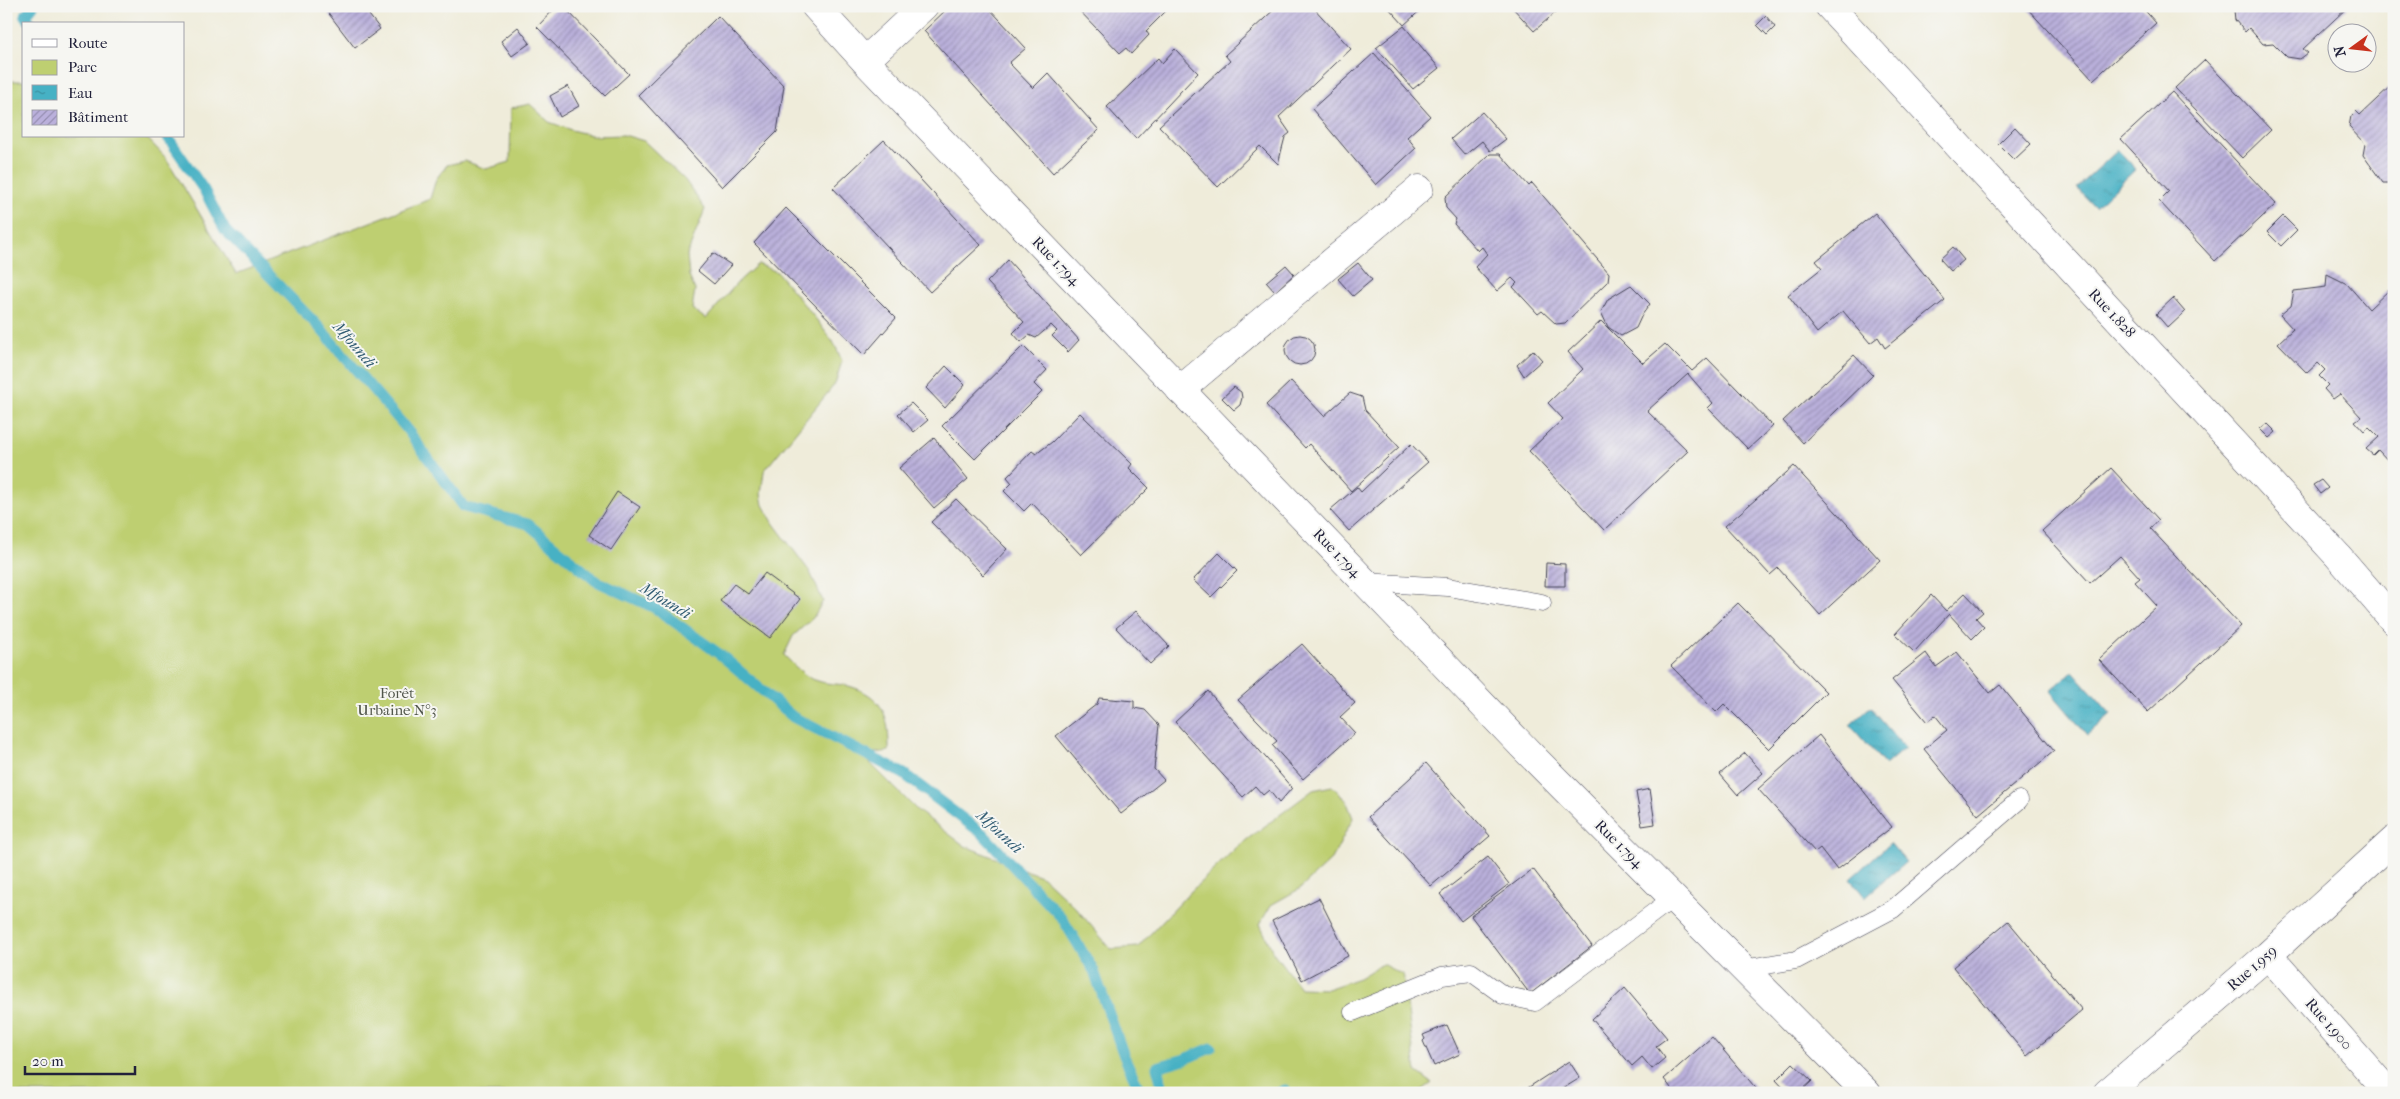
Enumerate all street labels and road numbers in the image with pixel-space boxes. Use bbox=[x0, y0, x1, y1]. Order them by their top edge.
street label: Rue 1.794 bbox=[1028, 233, 1084, 290]
street label: Rue 1.828 bbox=[2085, 285, 2139, 341]
street label: Rue 1.794 bbox=[1309, 525, 1365, 582]
street label: Rue 1.794 bbox=[1591, 816, 1648, 873]
street label: Rue 1.959 bbox=[2223, 941, 2281, 994]
street label: Rue 1.900 bbox=[2302, 995, 2356, 1053]

